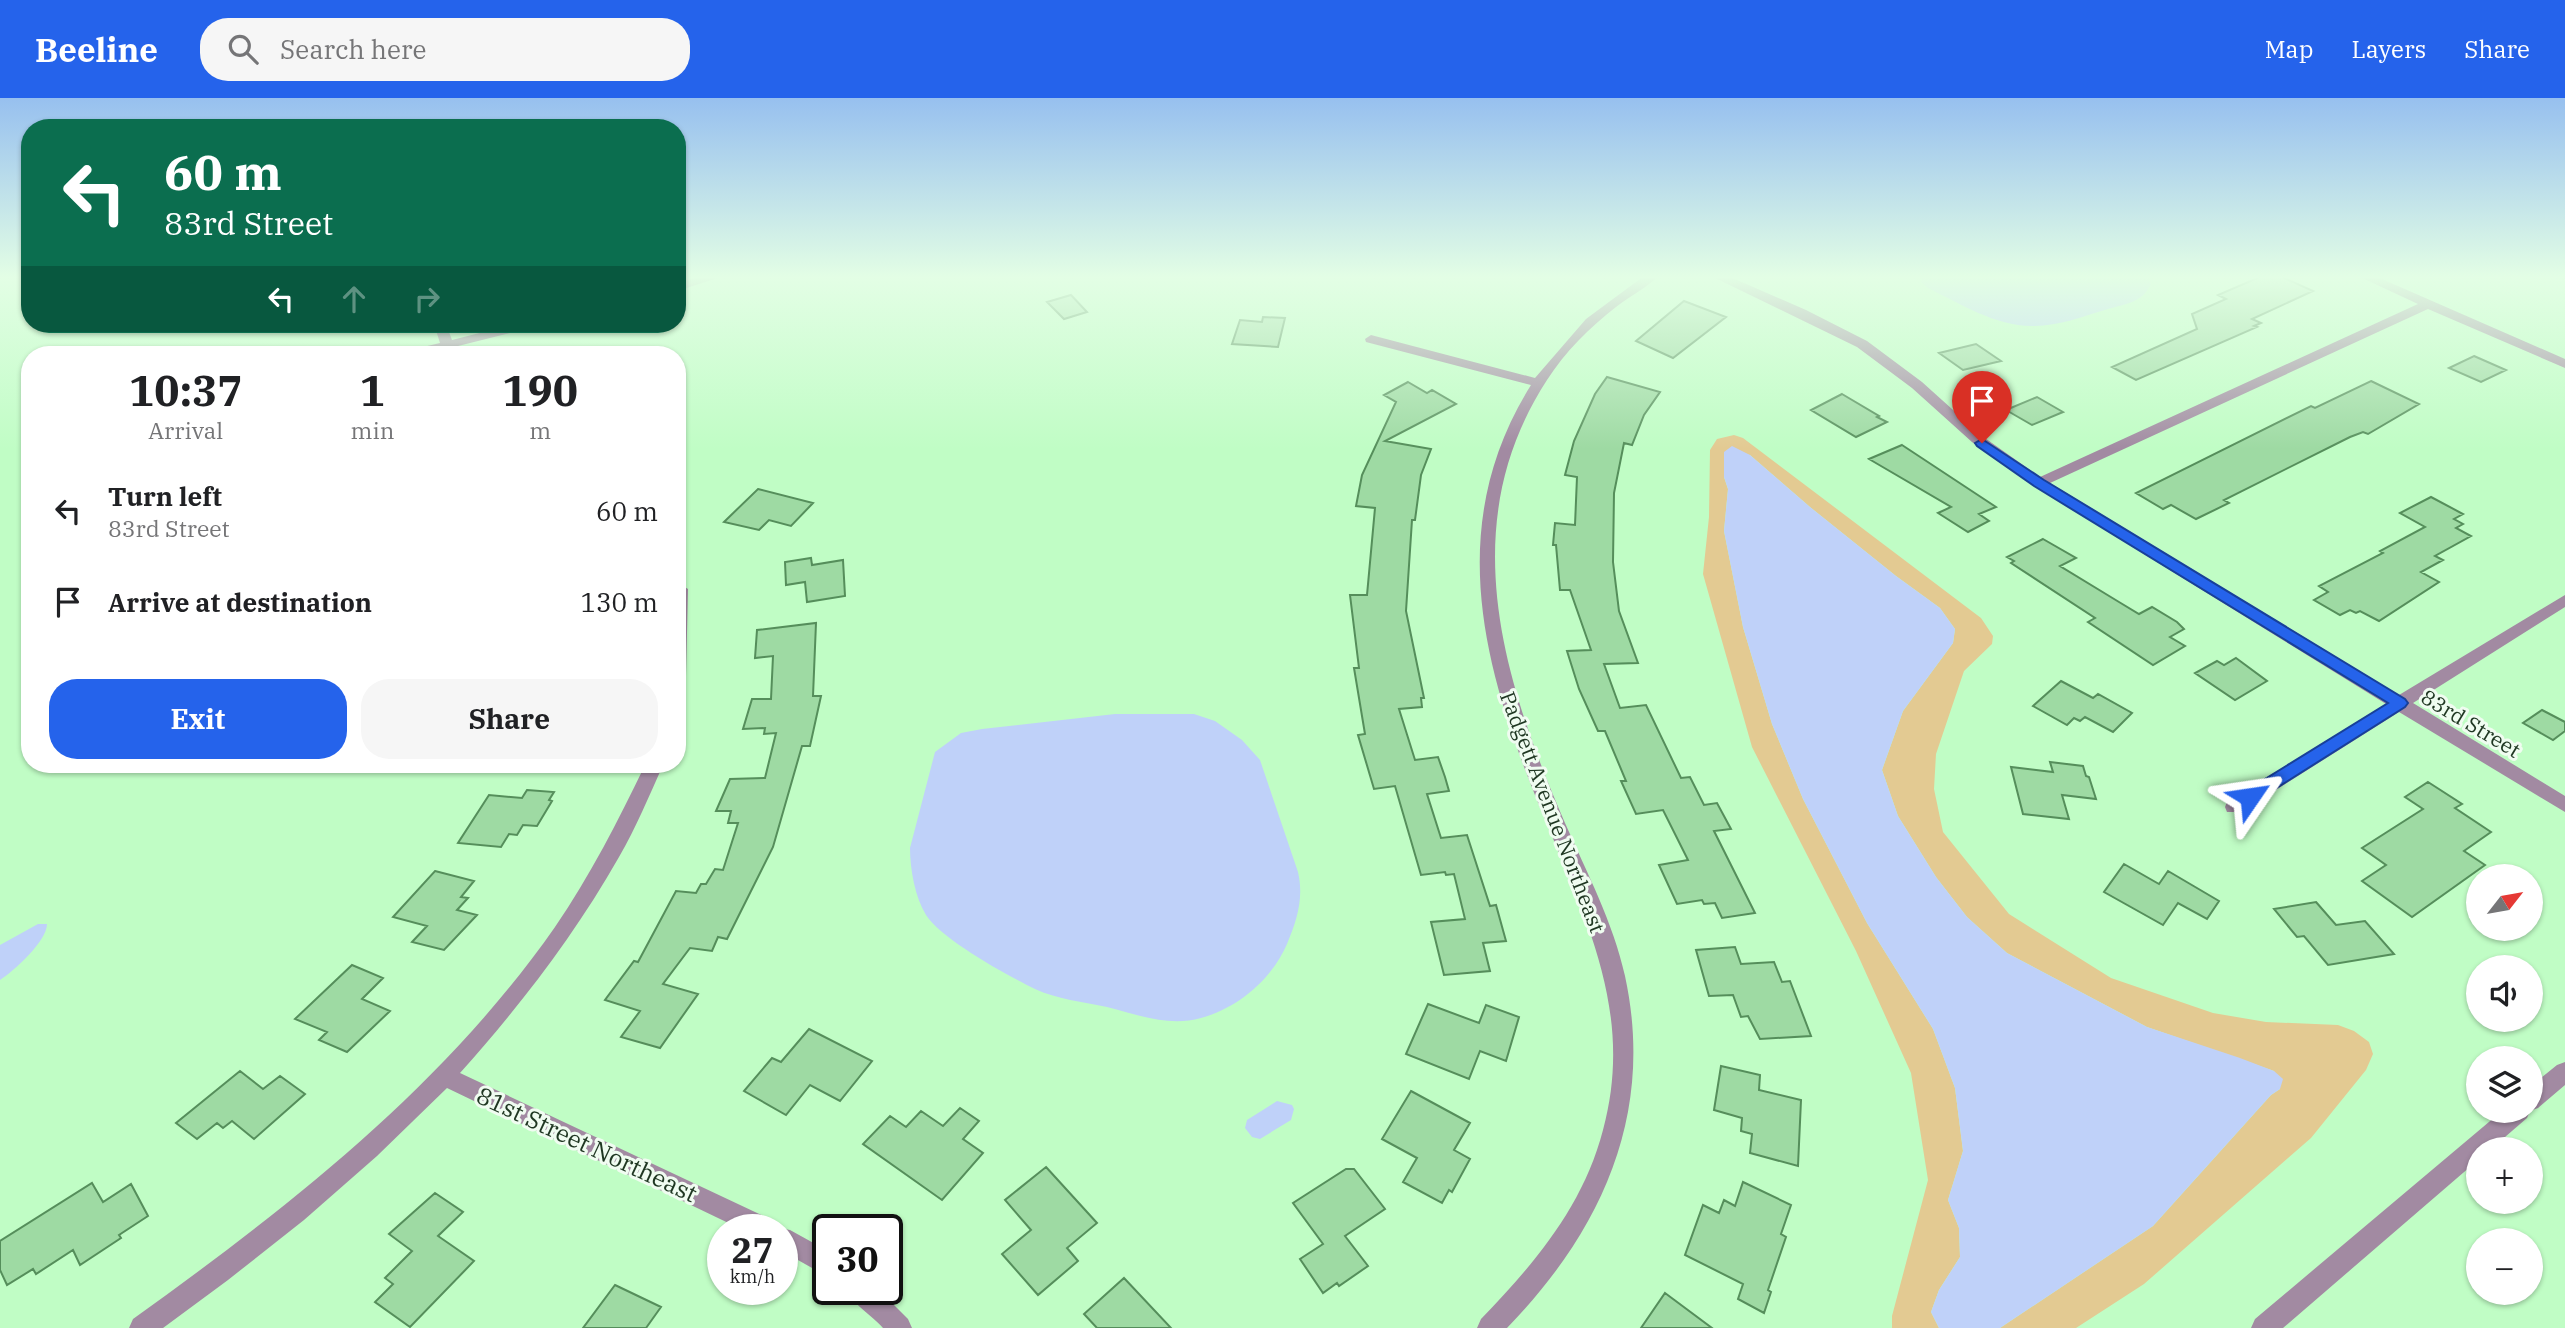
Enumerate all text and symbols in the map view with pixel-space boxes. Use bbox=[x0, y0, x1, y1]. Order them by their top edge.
search box bbox=[200, 18, 690, 81]
text: Beeline bbox=[35, 28, 158, 71]
icon: search bbox=[224, 30, 262, 68]
text: Search here bbox=[280, 32, 426, 66]
text: Map bbox=[2265, 33, 2313, 65]
text: Layers bbox=[2351, 33, 2426, 65]
text: Share bbox=[2464, 33, 2530, 65]
text: 60 m bbox=[164, 140, 282, 203]
icon: left bbox=[49, 147, 140, 238]
text: 83rd Street bbox=[164, 202, 333, 244]
icon: left bbox=[262, 280, 300, 318]
icon: ahead bbox=[335, 280, 373, 318]
icon: right bbox=[408, 280, 446, 318]
text: 10:37 bbox=[129, 363, 243, 418]
text: 1 bbox=[360, 363, 385, 418]
text: 190 bbox=[502, 363, 578, 418]
pin bbox=[1952, 371, 2012, 443]
icon: arrive bbox=[1963, 382, 2001, 420]
text: Arrival bbox=[148, 415, 223, 445]
text: min bbox=[351, 415, 394, 445]
text: m bbox=[529, 415, 551, 445]
text: Turn left bbox=[108, 479, 222, 513]
icon: left bbox=[49, 492, 87, 530]
text: 60 m bbox=[596, 494, 658, 528]
text: 83rd Street bbox=[108, 513, 230, 543]
icon: arrive bbox=[49, 583, 87, 621]
text: Arrive at destination bbox=[108, 585, 372, 619]
text: 130 m bbox=[580, 585, 658, 619]
button: Exit bbox=[49, 679, 347, 759]
button: Share bbox=[361, 679, 658, 759]
street label: 83rd Street bbox=[2416, 682, 2526, 764]
street label: Padgett Avenue Northeast bbox=[1494, 687, 1612, 937]
position arrow bbox=[2213, 760, 2287, 834]
north arrow bbox=[2466, 864, 2543, 942]
map controls bbox=[2466, 864, 2543, 1305]
button: sound bbox=[2466, 955, 2543, 1032]
button: layers bbox=[2466, 1046, 2543, 1123]
street label: 81st Street Northeast bbox=[471, 1079, 703, 1209]
button: + bbox=[2466, 1137, 2543, 1214]
speed limit sign: 30 bbox=[812, 1214, 903, 1305]
text: 27 bbox=[731, 1227, 774, 1273]
button: − bbox=[2466, 1228, 2543, 1305]
text: km/h bbox=[730, 1265, 775, 1288]

